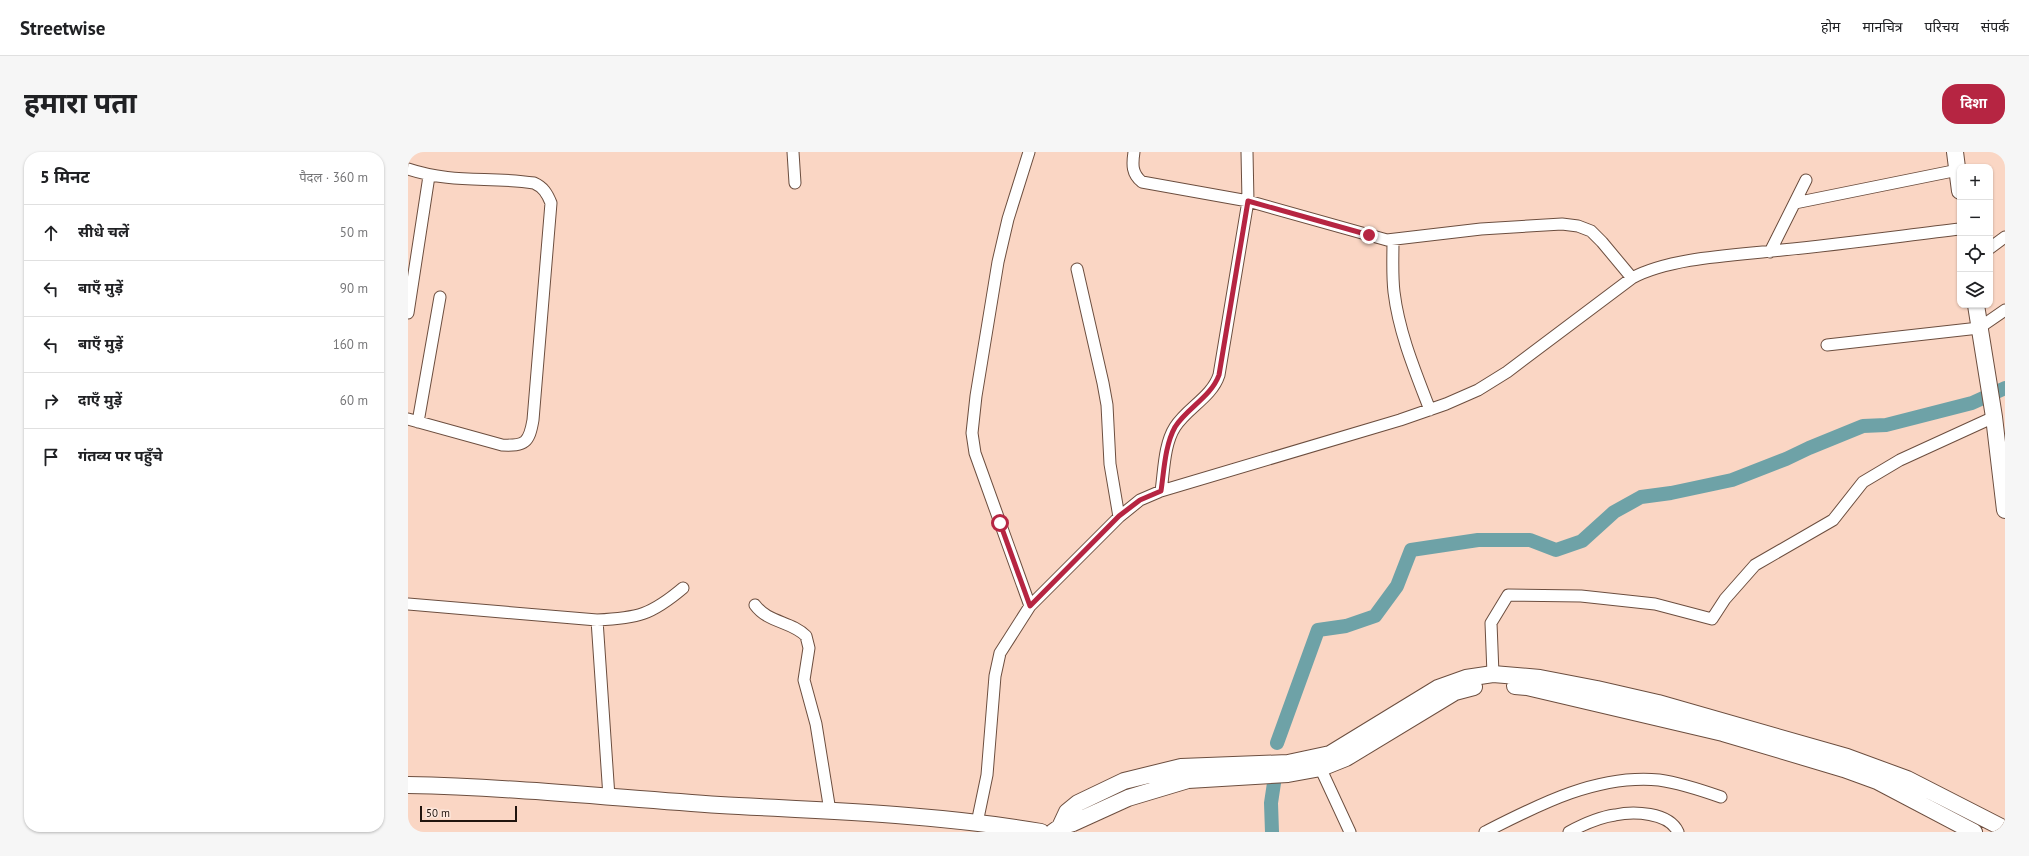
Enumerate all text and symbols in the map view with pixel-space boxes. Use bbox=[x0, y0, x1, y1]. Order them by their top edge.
text: Streetwise bbox=[20, 16, 105, 40]
text: होम bbox=[1821, 18, 1840, 36]
text: मानचित्र bbox=[1862, 18, 1903, 36]
text: परिचय bbox=[1925, 18, 1959, 36]
text: संपर्क bbox=[1981, 18, 2009, 36]
text: हमारा पता bbox=[24, 84, 137, 121]
button: दिशा bbox=[1942, 84, 2005, 124]
map controls bbox=[1957, 164, 1993, 308]
button: + bbox=[1957, 164, 1993, 200]
text: 5 मिनट bbox=[40, 166, 90, 188]
text: पैदल · 360 m bbox=[299, 169, 368, 186]
button: − bbox=[1957, 200, 1993, 236]
icon: ahead bbox=[40, 222, 62, 244]
text: सीधे चलें bbox=[78, 222, 129, 241]
text: 50 m bbox=[340, 224, 368, 241]
route end bbox=[1360, 226, 1378, 244]
button: locate bbox=[1957, 236, 1993, 272]
button: layers bbox=[1957, 272, 1993, 308]
icon: left bbox=[40, 278, 62, 300]
text: बाएँ मुड़ें bbox=[78, 278, 123, 297]
text: 90 m bbox=[340, 280, 368, 297]
icon: left bbox=[40, 334, 62, 356]
text: बाएँ मुड़ें bbox=[78, 334, 123, 353]
text: 160 m bbox=[333, 336, 368, 353]
icon: right bbox=[40, 390, 62, 412]
text: दाएँ मुड़ें bbox=[78, 390, 122, 409]
text: 60 m bbox=[340, 392, 368, 409]
icon: arrive bbox=[40, 446, 62, 468]
text: गंतव्य पर पहुँचे bbox=[78, 446, 163, 465]
route start bbox=[991, 514, 1009, 532]
scale bar bbox=[420, 804, 517, 823]
text: 50 m bbox=[426, 806, 450, 820]

